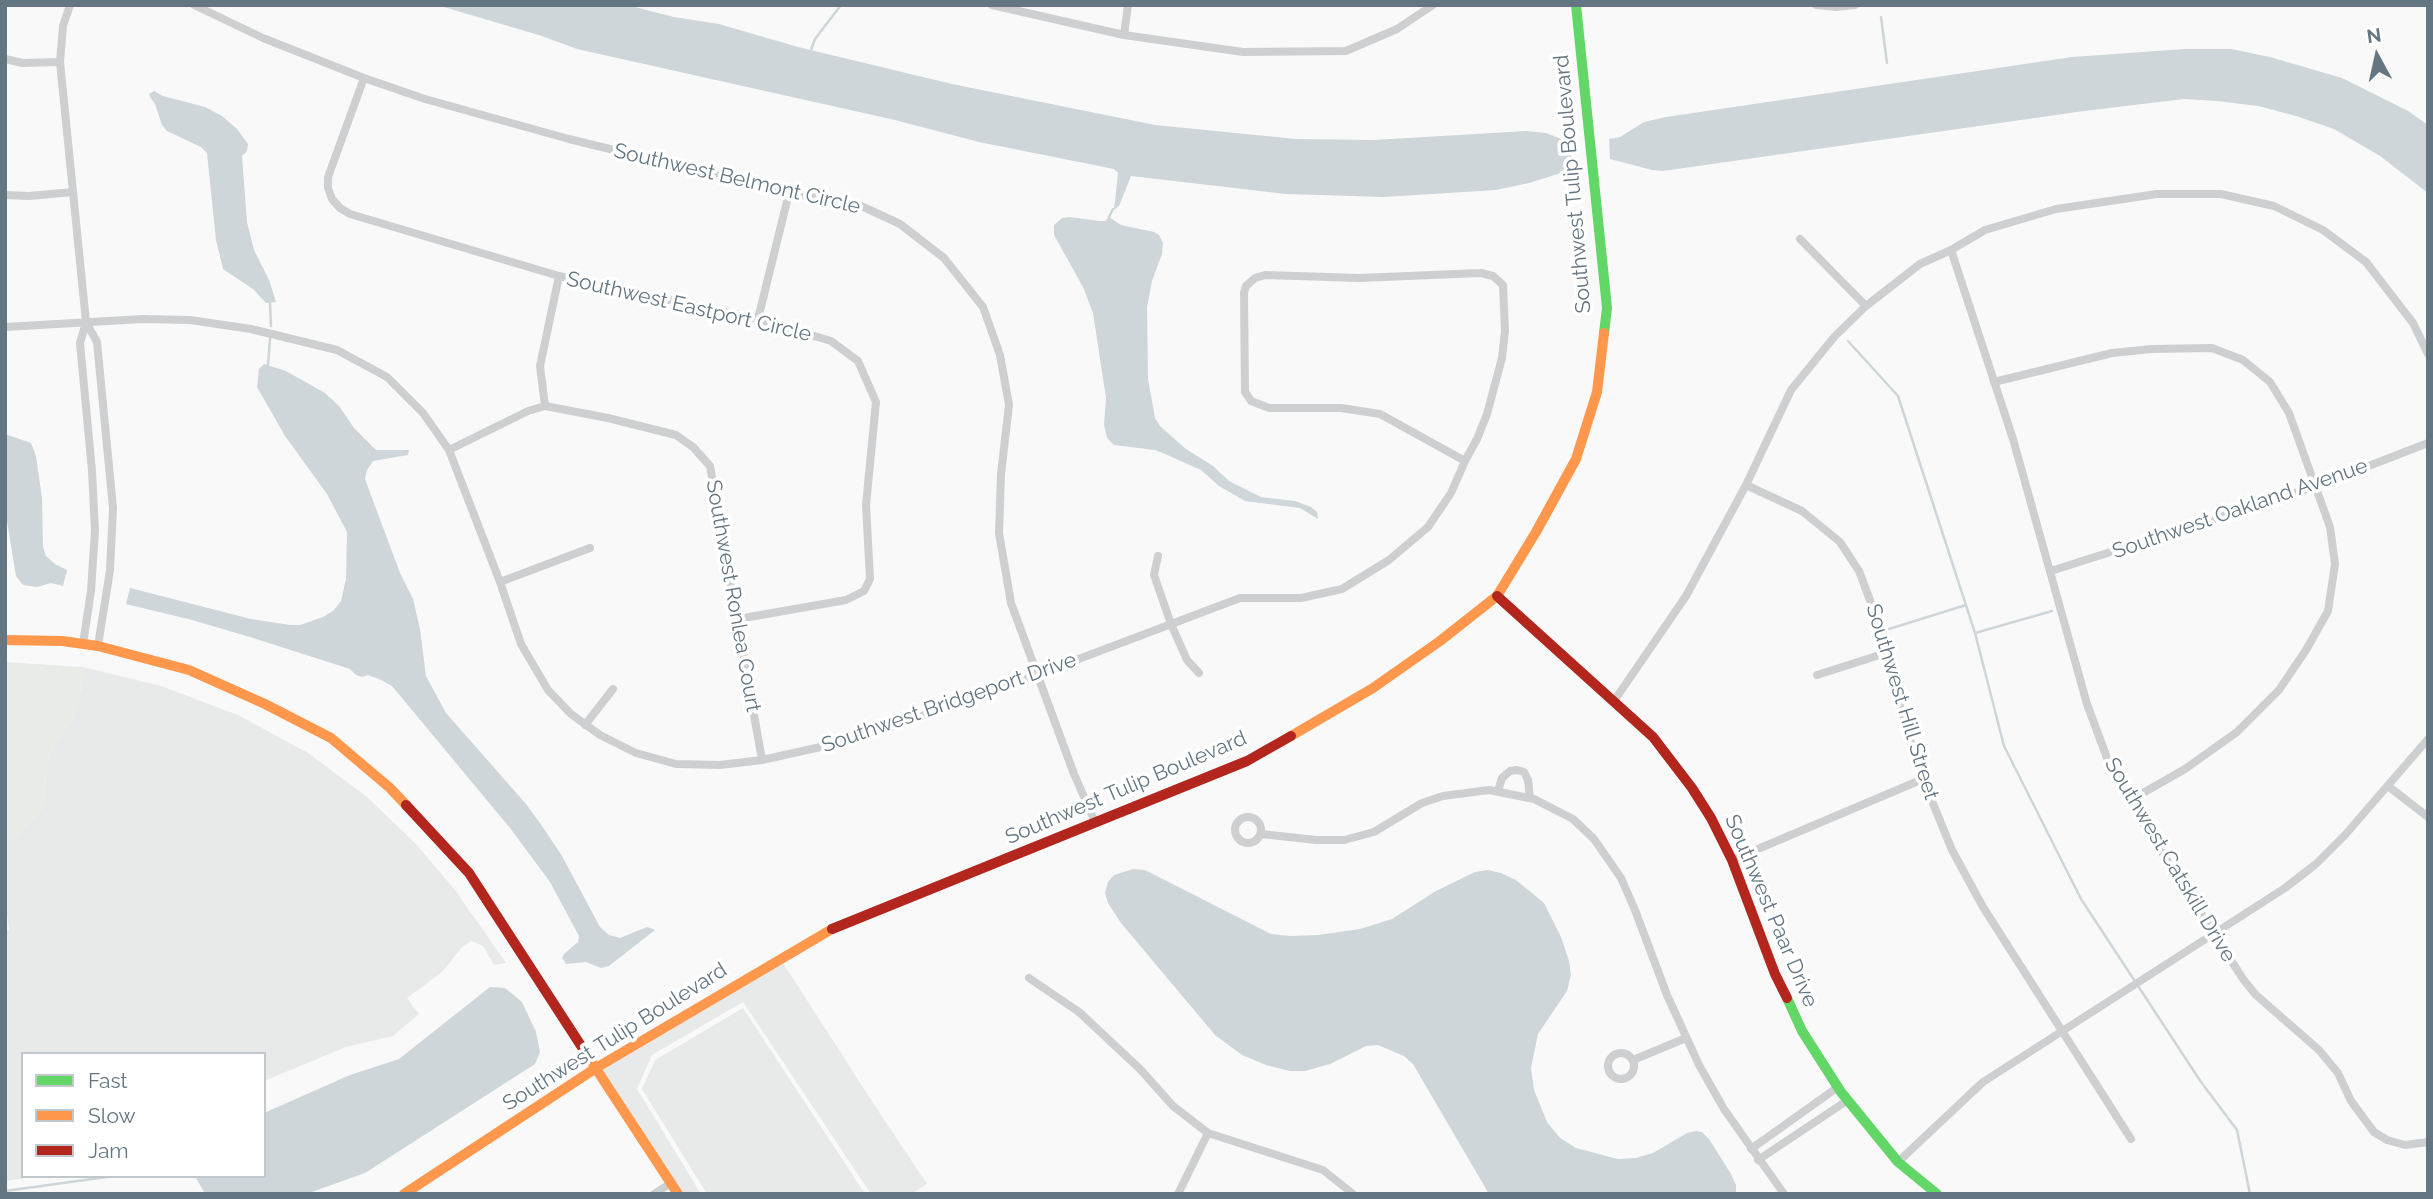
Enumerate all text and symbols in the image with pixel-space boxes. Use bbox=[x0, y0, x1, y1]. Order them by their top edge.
north arrow bbox=[2342, 21, 2412, 91]
text: N bbox=[2365, 23, 2383, 47]
street label: Southwest Tulip Boulevard bbox=[1549, 54, 1597, 314]
street label: Southwest Belmont Circle bbox=[611, 138, 863, 220]
street label: Southwest Eastport Circle bbox=[564, 267, 814, 347]
street label: Southwest Oakland Avenue bbox=[2109, 453, 2371, 565]
street label: Southwest Ronlea Court bbox=[700, 478, 766, 714]
street label: Southwest Hill Street bbox=[1860, 601, 1944, 803]
street label: Southwest Bridgeport Drive bbox=[818, 647, 1080, 759]
street label: Southwest Tulip Boulevard bbox=[1002, 726, 1250, 850]
street label: Southwest Catskill Drive bbox=[2099, 753, 2241, 967]
street label: Southwest Paar Drive bbox=[1719, 811, 1823, 1011]
street label: Southwest Tulip Boulevard bbox=[498, 958, 732, 1116]
legend bbox=[21, 1052, 266, 1178]
text: Fast bbox=[88, 1068, 128, 1093]
text: Slow bbox=[88, 1103, 136, 1128]
text: Jam bbox=[88, 1138, 129, 1163]

